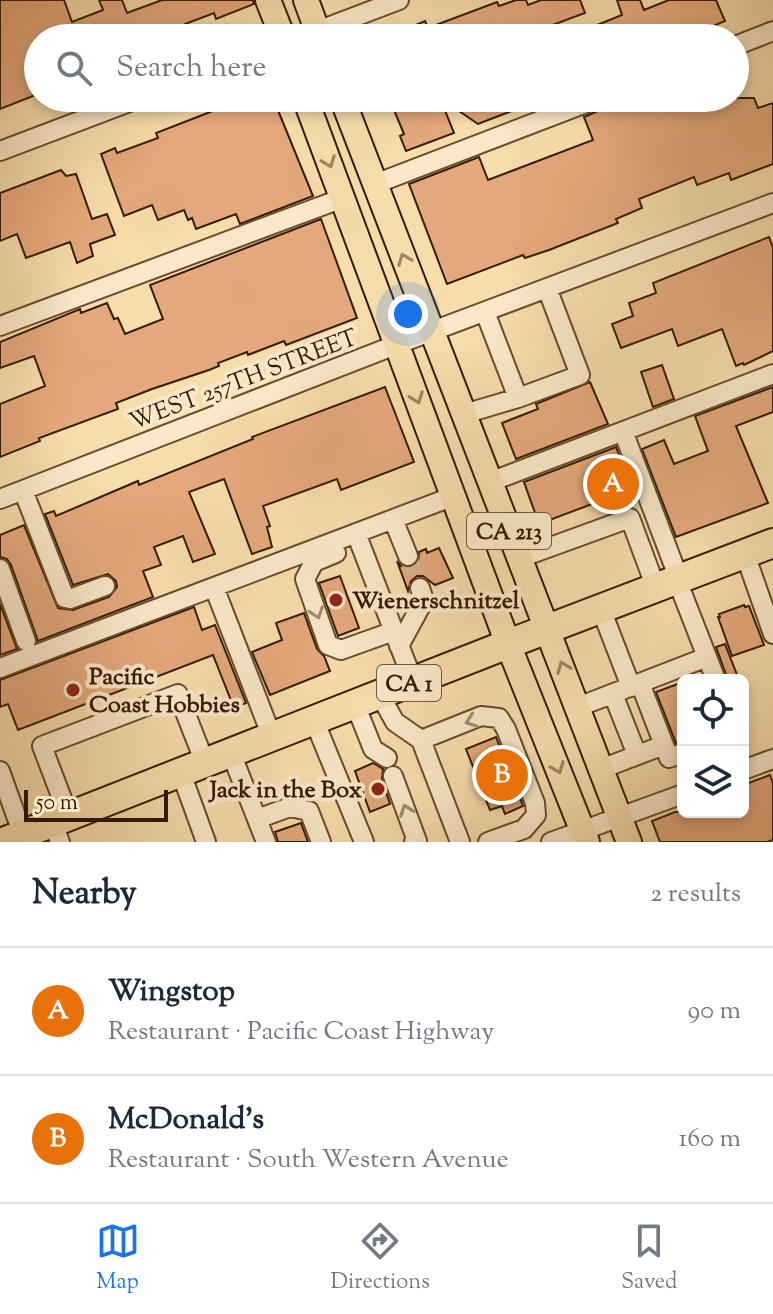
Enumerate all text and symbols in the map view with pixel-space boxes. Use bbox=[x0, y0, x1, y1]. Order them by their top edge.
search box bbox=[24, 24, 749, 112]
icon: search bbox=[52, 46, 96, 90]
text: Search here bbox=[116, 47, 266, 90]
one-way arrow bbox=[319, 154, 336, 168]
one-way arrow bbox=[397, 253, 413, 267]
your location bbox=[388, 294, 428, 334]
street label: WEST 257TH STREET bbox=[125, 322, 363, 440]
one-way arrow bbox=[407, 391, 424, 405]
pin: A bbox=[587, 454, 639, 514]
road number: CA 213 bbox=[467, 513, 551, 549]
place label: Wienerschnitzel bbox=[352, 585, 520, 619]
marker: Wienerschnitzel bbox=[327, 591, 345, 609]
one-way arrow bbox=[307, 605, 324, 619]
one-way arrow bbox=[556, 660, 573, 674]
place label: Pacific Coast Hobbies bbox=[89, 661, 240, 723]
road number: CA 1 bbox=[377, 665, 441, 701]
map controls bbox=[677, 674, 749, 818]
button: locate bbox=[677, 674, 749, 746]
marker: Pacific Coast Hobbies bbox=[64, 681, 82, 699]
one-way arrow bbox=[465, 712, 479, 728]
pin: B bbox=[476, 745, 528, 805]
button: layers bbox=[677, 746, 749, 818]
one-way arrow bbox=[548, 760, 565, 774]
place label: Jack in the Box bbox=[208, 774, 362, 808]
marker: Jack in the Box bbox=[369, 780, 387, 798]
scale bar bbox=[24, 786, 168, 822]
text: 50 m bbox=[36, 788, 78, 820]
one-way arrow bbox=[399, 804, 416, 818]
text: Nearby bbox=[32, 870, 137, 919]
text: 2 results bbox=[650, 876, 741, 913]
text: Wingstop bbox=[108, 971, 235, 1014]
text: A bbox=[47, 993, 69, 1030]
text: 90 m bbox=[688, 993, 741, 1030]
text: Restaurant · Pacific Coast Highway bbox=[108, 1014, 494, 1051]
text: McDonald's bbox=[108, 1099, 264, 1142]
text: B bbox=[50, 1121, 66, 1158]
text: 160 m bbox=[678, 1121, 741, 1158]
text: Restaurant · South Western Avenue bbox=[108, 1142, 509, 1179]
tab: Map bbox=[96, 1219, 140, 1299]
tab: Directions bbox=[331, 1219, 430, 1299]
tab: Saved bbox=[621, 1219, 677, 1299]

